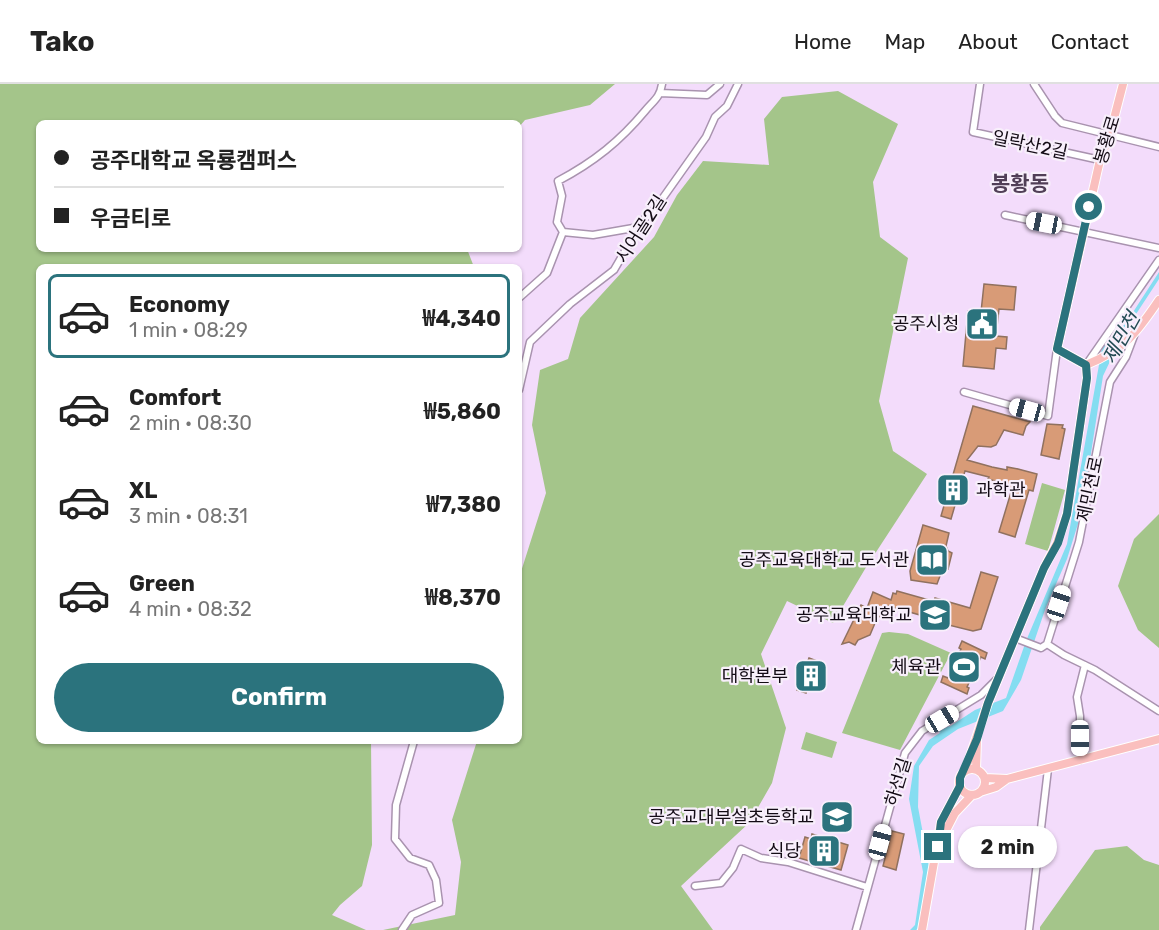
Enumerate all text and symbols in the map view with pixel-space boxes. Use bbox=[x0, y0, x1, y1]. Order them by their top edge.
text: Tako bbox=[30, 25, 95, 58]
text: Home bbox=[794, 29, 851, 54]
text: Map bbox=[884, 29, 925, 54]
text: About bbox=[958, 29, 1018, 54]
text: Contact bbox=[1051, 29, 1129, 54]
street label: 봉황로 bbox=[1089, 113, 1125, 167]
street label: 일락산2길 bbox=[990, 126, 1070, 164]
text: 공주대학교 옥룡캠퍼스 bbox=[90, 147, 297, 174]
district label: 봉황동 bbox=[991, 171, 1049, 196]
street label: 시어골2길 bbox=[611, 191, 671, 267]
route start bbox=[1075, 193, 1102, 220]
text: 우금티로 bbox=[90, 205, 171, 232]
car bbox=[1025, 211, 1063, 235]
icon: car bbox=[57, 289, 111, 343]
text: Economy bbox=[129, 291, 230, 318]
text: ₩4,340 bbox=[423, 305, 501, 332]
public building icon: 공주시청 bbox=[964, 306, 1000, 342]
water label: 제민천 bbox=[1097, 306, 1146, 368]
place label: 공주시청 bbox=[893, 313, 959, 335]
text: 1 min · 08:29 bbox=[129, 318, 248, 342]
icon: car bbox=[57, 382, 111, 436]
text: Comfort bbox=[129, 384, 221, 411]
car bbox=[1007, 397, 1047, 423]
text: ₩5,860 bbox=[424, 398, 501, 425]
text: 2 min · 08:30 bbox=[129, 411, 252, 435]
street label: 제민천로 bbox=[1072, 454, 1108, 524]
building icon: 과학관 bbox=[935, 472, 971, 508]
icon: car bbox=[57, 475, 111, 529]
text: XL bbox=[129, 477, 157, 504]
place label: 과학관 bbox=[976, 479, 1026, 501]
text: ₩7,380 bbox=[426, 491, 501, 518]
text: 3 min · 08:31 bbox=[129, 504, 248, 528]
library icon: 공주교육대학교 도서관 bbox=[914, 542, 950, 578]
place label: 공주교육대학교 도서관 bbox=[739, 549, 909, 571]
icon: car bbox=[57, 568, 111, 622]
text: Green bbox=[129, 570, 195, 597]
car bbox=[1045, 583, 1073, 623]
text: ₩8,370 bbox=[425, 584, 501, 611]
text: 4 min · 08:32 bbox=[129, 597, 252, 621]
school or university icon: 공주교육대학교 bbox=[917, 597, 953, 633]
place label: 공주교육대학교 bbox=[796, 604, 912, 626]
sports icon: 체육관 bbox=[946, 649, 982, 685]
place label: 체육관 bbox=[891, 656, 941, 678]
building icon: 대학본부 bbox=[793, 658, 829, 694]
button: Confirm bbox=[54, 663, 504, 732]
place label: 대학본부 bbox=[722, 665, 788, 687]
car bbox=[922, 702, 962, 736]
car bbox=[1071, 720, 1089, 756]
street label: 하선길 bbox=[880, 755, 916, 809]
school or university icon: 공주교대부설초등학교 bbox=[819, 799, 855, 835]
place label: 공주교대부설초등학교 bbox=[648, 806, 814, 828]
car bbox=[867, 822, 893, 862]
callout: 2 min bbox=[959, 826, 1058, 868]
building icon: 식당 bbox=[806, 833, 842, 869]
route end bbox=[924, 833, 951, 860]
text: 2 min bbox=[980, 835, 1035, 859]
place label: 식당 bbox=[768, 840, 801, 862]

